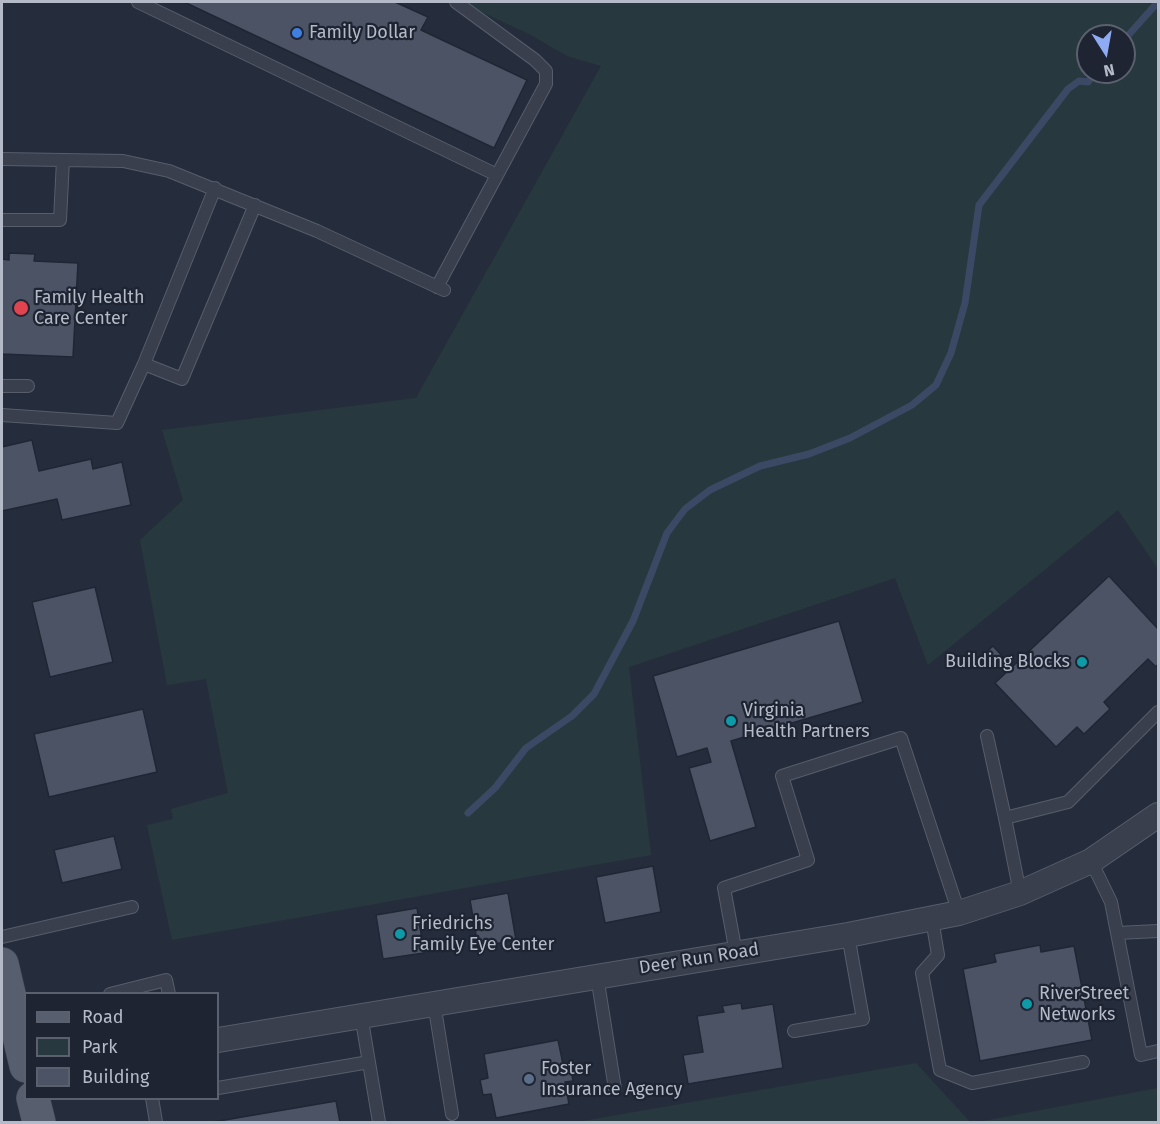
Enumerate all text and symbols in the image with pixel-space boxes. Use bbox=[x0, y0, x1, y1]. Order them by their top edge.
place label: Family Dollar bbox=[309, 22, 415, 44]
north arrow bbox=[1076, 24, 1136, 84]
marker: Family Dollar bbox=[290, 26, 304, 40]
text: N bbox=[1102, 60, 1116, 81]
place label: Family Health Care Center bbox=[34, 287, 145, 330]
marker: Family Health Care Center bbox=[12, 299, 30, 317]
place label: Building Blocks bbox=[945, 651, 1070, 673]
marker: Building Blocks bbox=[1075, 655, 1089, 669]
place label: Virginia Health Partners bbox=[743, 700, 870, 742]
marker: Virginia Health Partners bbox=[724, 714, 738, 728]
place label: Friedrichs Family Eye Center bbox=[412, 913, 554, 956]
marker: Friedrichs Family Eye Center bbox=[393, 927, 407, 941]
street label: Deer Run Road bbox=[637, 939, 761, 979]
place label: RiverStreet Networks bbox=[1039, 983, 1129, 1026]
legend bbox=[24, 992, 219, 1100]
marker: RiverStreet Networks bbox=[1020, 997, 1034, 1011]
text: Road bbox=[82, 1006, 124, 1028]
text: Park bbox=[82, 1036, 117, 1058]
place label: Foster Insurance Agency bbox=[541, 1058, 682, 1100]
text: Building bbox=[82, 1066, 149, 1088]
marker: Foster Insurance Agency bbox=[522, 1072, 536, 1086]

